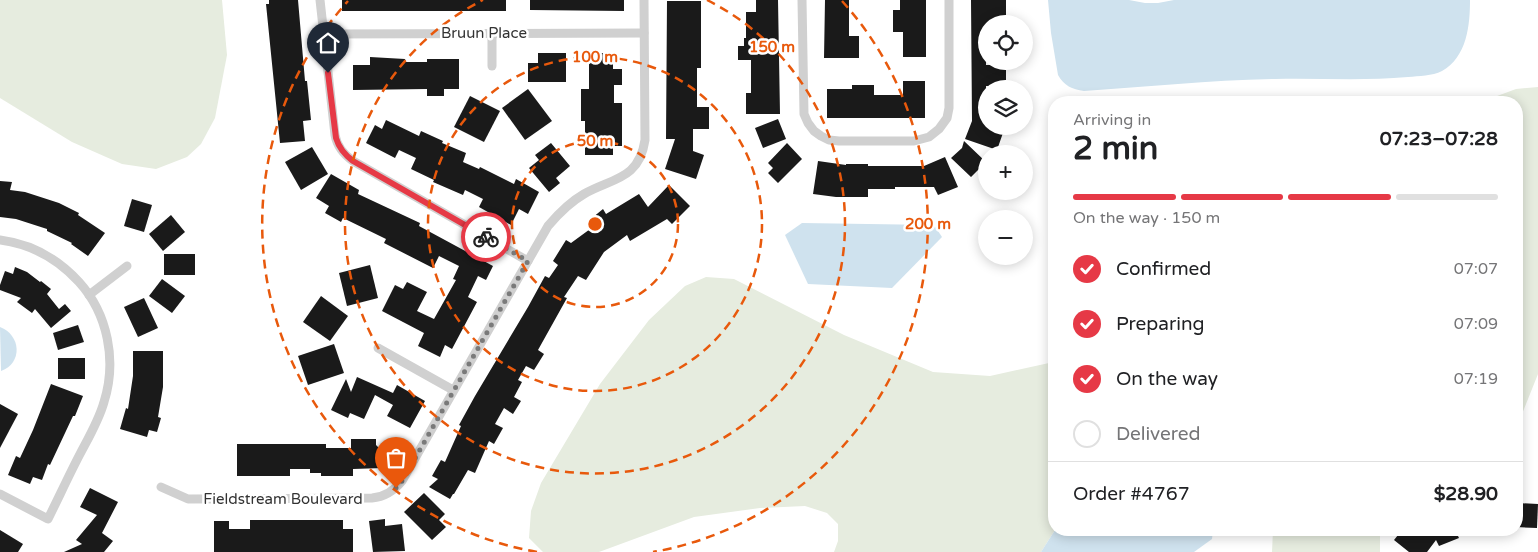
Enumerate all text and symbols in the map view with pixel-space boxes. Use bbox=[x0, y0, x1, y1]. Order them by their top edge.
map controls bbox=[978, 15, 1033, 265]
button: locate bbox=[978, 15, 1033, 70]
pin bbox=[307, 22, 349, 73]
street label: Bruun Place bbox=[441, 24, 527, 42]
icon: home bbox=[314, 29, 342, 57]
text: 150 m bbox=[749, 38, 795, 56]
text: 100 m bbox=[572, 48, 618, 66]
button: layers bbox=[978, 80, 1033, 135]
text: Arriving in bbox=[1073, 110, 1151, 130]
text: 07:23–07:28 bbox=[1380, 128, 1498, 150]
text: 2 min bbox=[1073, 130, 1158, 168]
text: 50 m bbox=[577, 132, 613, 150]
button: + bbox=[978, 145, 1033, 200]
text: On the way · 150 m bbox=[1073, 208, 1220, 228]
button: − bbox=[978, 210, 1033, 265]
courier bbox=[461, 212, 511, 262]
centre of rings bbox=[586, 215, 604, 233]
text: 200 m bbox=[905, 215, 951, 233]
icon: bike bbox=[472, 223, 500, 251]
icon: check bbox=[1073, 255, 1101, 283]
text: Confirmed bbox=[1116, 258, 1211, 280]
text: 07:07 bbox=[1454, 259, 1498, 279]
icon: check bbox=[1073, 310, 1101, 338]
text: Preparing bbox=[1116, 313, 1205, 335]
text: 07:09 bbox=[1454, 314, 1498, 334]
icon: check bbox=[1073, 365, 1101, 393]
text: On the way bbox=[1116, 368, 1218, 390]
text: 07:19 bbox=[1454, 369, 1498, 389]
text: Delivered bbox=[1116, 423, 1201, 445]
pin bbox=[375, 437, 417, 488]
icon: bag bbox=[382, 444, 410, 472]
text: Order #4767 bbox=[1073, 483, 1190, 505]
text: $28.90 bbox=[1434, 483, 1498, 505]
street label: Fieldstream Boulevard bbox=[203, 490, 363, 508]

